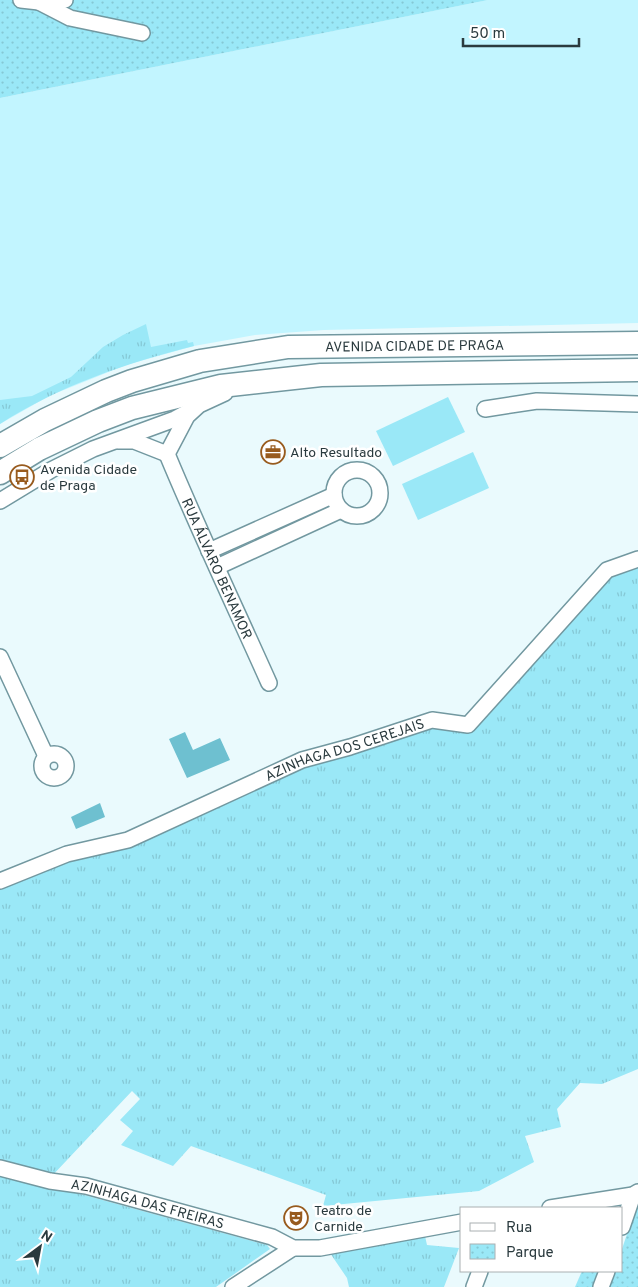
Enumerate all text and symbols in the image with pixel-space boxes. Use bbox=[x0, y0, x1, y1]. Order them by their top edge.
scale bar bbox=[463, 15, 579, 47]
text: 50 m bbox=[470, 25, 505, 44]
street label: AVENIDA CIDADE DE PRAGA bbox=[325, 338, 504, 357]
office icon: Alto Resultado bbox=[260, 439, 286, 465]
place label: Alto Resultado bbox=[290, 445, 382, 462]
place label: Avenida Cidade de Praga bbox=[40, 462, 137, 495]
bus stop icon: Avenida Cidade de Praga bbox=[9, 464, 35, 490]
street label: RUA ÁLVARO BENAMOR bbox=[177, 496, 255, 642]
street label: AZINHAGA DOS CEREJAIS bbox=[263, 716, 427, 786]
street label: AZINHAGA DAS FREIRAS bbox=[70, 1177, 226, 1233]
place label: Teatro de Carnide bbox=[314, 1203, 372, 1236]
theatre icon: Teatro de Carnide bbox=[283, 1205, 309, 1231]
legend bbox=[460, 1207, 623, 1272]
text: Rua bbox=[506, 1219, 532, 1238]
north arrow bbox=[15, 1222, 65, 1272]
text: N bbox=[37, 1227, 55, 1247]
text: Parque bbox=[506, 1244, 554, 1263]

